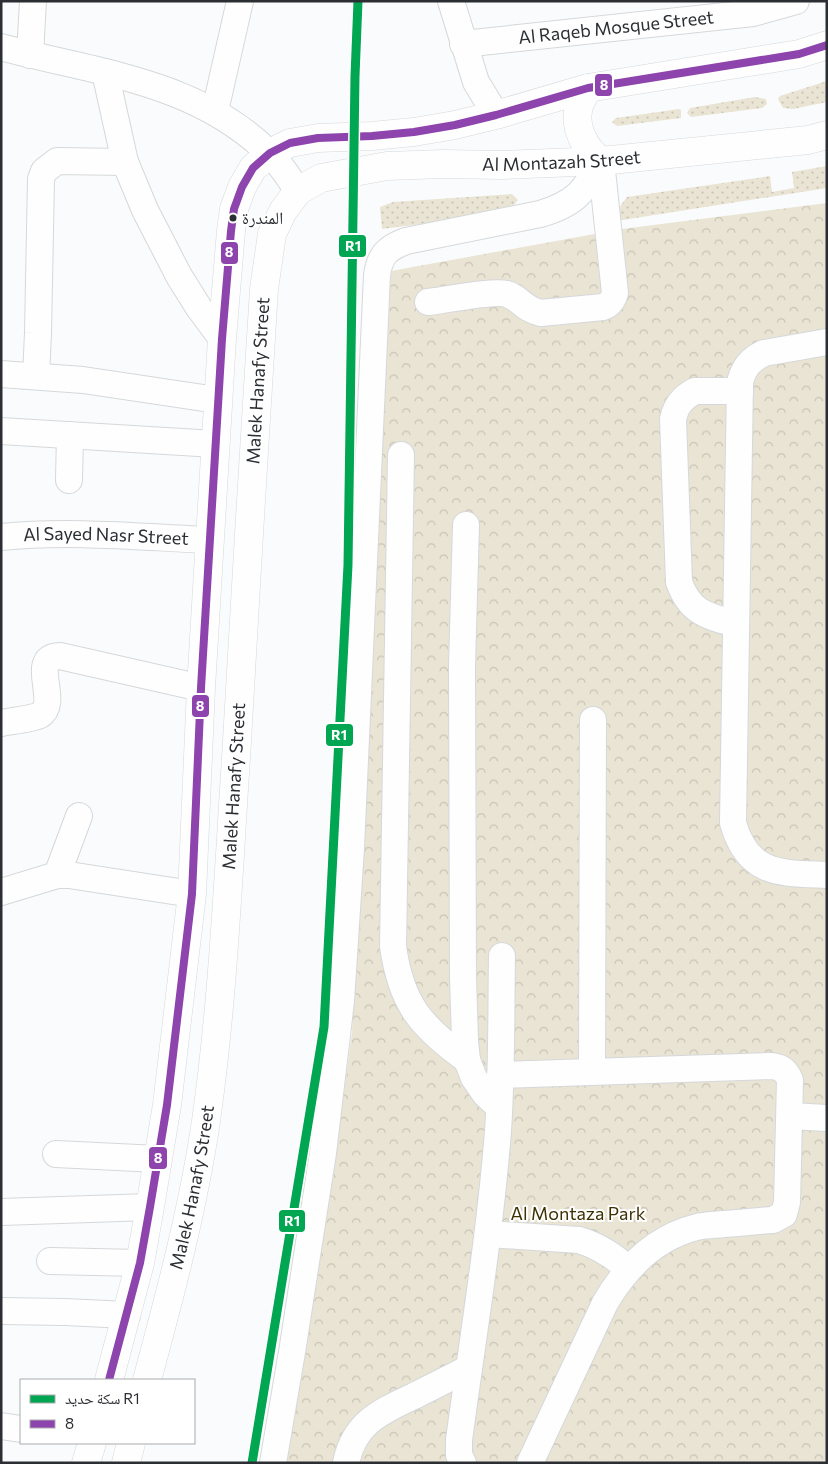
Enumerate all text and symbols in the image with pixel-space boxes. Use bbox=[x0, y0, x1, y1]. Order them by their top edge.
street label: Al Raqeb Mosque Street bbox=[517, 5, 715, 48]
line badge: 8 bbox=[594, 73, 613, 97]
text: 8 bbox=[600, 76, 609, 93]
street label: Al Montazah Street bbox=[482, 145, 641, 175]
place label: المندرة bbox=[242, 207, 283, 228]
marker: المندرة bbox=[228, 213, 238, 223]
line badge: R1 bbox=[338, 234, 367, 258]
text: R1 bbox=[345, 237, 361, 254]
line badge: 8 bbox=[220, 241, 239, 265]
text: 8 bbox=[225, 243, 234, 260]
street label: Malek Hanafy Street bbox=[241, 297, 273, 465]
street label: Al Sayed Nasr Street bbox=[23, 522, 189, 549]
line badge: 8 bbox=[191, 694, 210, 718]
text: 8 bbox=[196, 697, 205, 714]
street label: Malek Hanafy Street bbox=[217, 702, 249, 870]
line badge: R1 bbox=[325, 723, 354, 747]
text: R1 bbox=[331, 726, 347, 743]
street label: Malek Hanafy Street bbox=[164, 1104, 218, 1272]
line badge: 8 bbox=[148, 1146, 168, 1170]
text: 8 bbox=[154, 1149, 163, 1166]
park label: Al Montaza Park bbox=[511, 1202, 646, 1224]
line badge: R1 bbox=[278, 1209, 306, 1233]
text: R1 bbox=[284, 1212, 300, 1229]
legend bbox=[20, 1379, 195, 1444]
text: سكة حديد R1 bbox=[65, 1389, 140, 1407]
text: 8 bbox=[65, 1414, 74, 1432]

